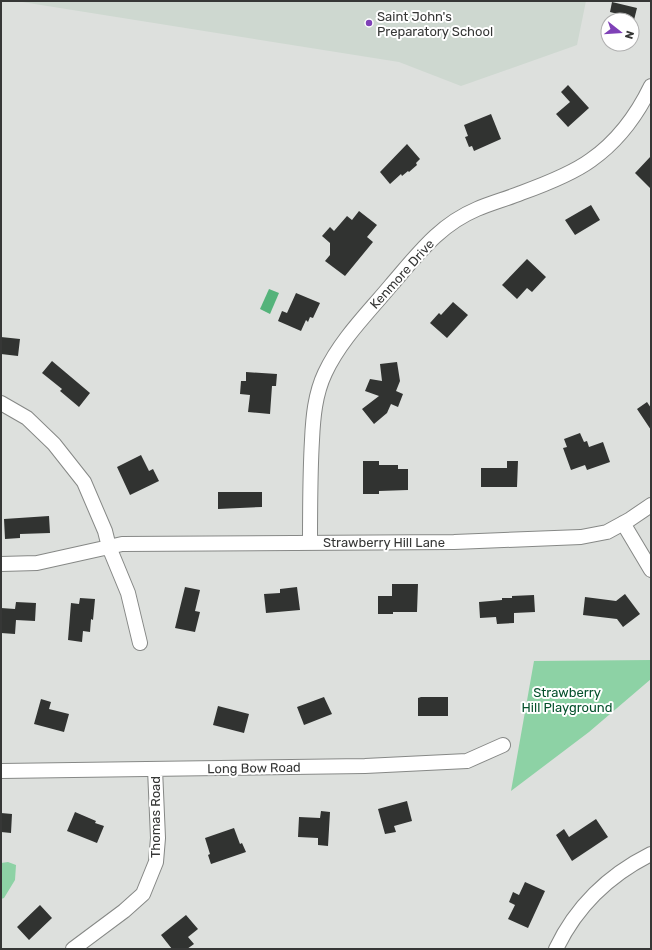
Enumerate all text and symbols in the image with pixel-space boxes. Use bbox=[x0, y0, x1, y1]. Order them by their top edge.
place label: Saint John's Preparatory School bbox=[377, 9, 493, 39]
north arrow bbox=[600, 12, 640, 52]
marker: Saint John's Preparatory School bbox=[364, 18, 374, 28]
text: N bbox=[622, 29, 636, 41]
street label: Kenmore Drive bbox=[367, 236, 437, 312]
street label: Strawberry Hill Lane bbox=[323, 535, 445, 550]
park label: Strawberry Hill Playground bbox=[522, 685, 612, 716]
street label: Long Bow Road bbox=[207, 760, 301, 777]
street label: Thomas Road bbox=[148, 776, 163, 858]

